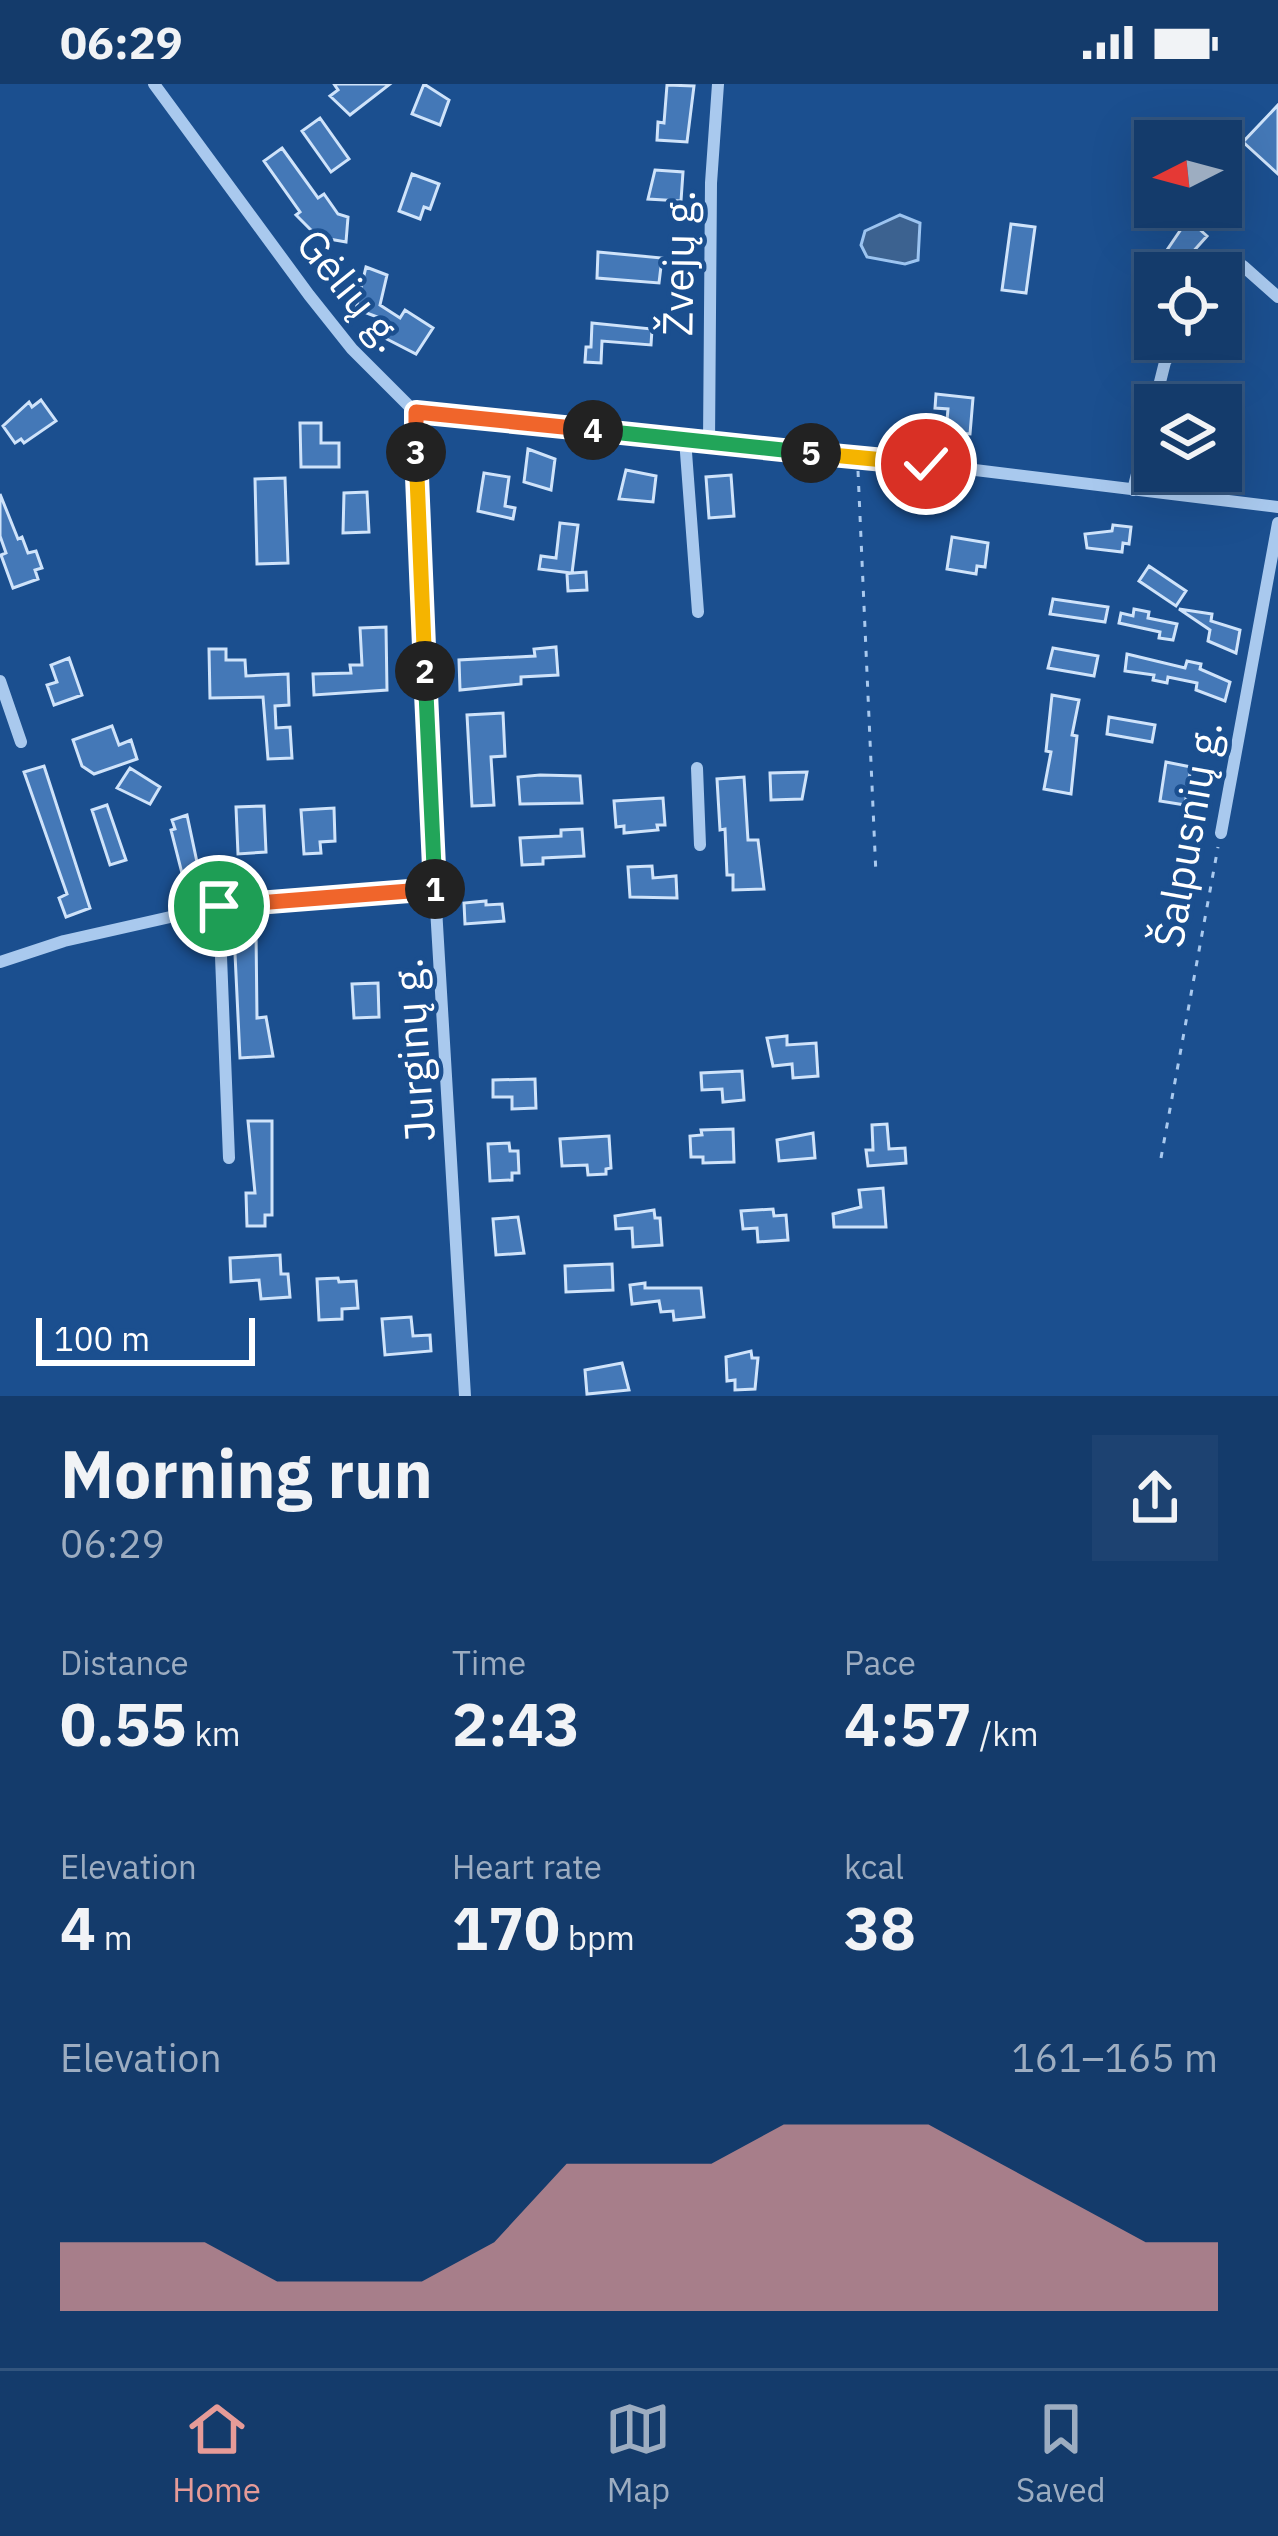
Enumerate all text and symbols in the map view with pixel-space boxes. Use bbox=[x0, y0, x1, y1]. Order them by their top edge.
text: 06:29 bbox=[60, 13, 183, 71]
north arrow bbox=[1134, 120, 1242, 228]
map controls bbox=[1134, 120, 1242, 492]
street label: Žvejų g. bbox=[649, 189, 707, 337]
street label: Gėlių g. bbox=[285, 217, 417, 363]
button: locate bbox=[1134, 252, 1242, 360]
button: layers bbox=[1134, 384, 1242, 492]
pin: 4 bbox=[563, 400, 623, 460]
text: 4 bbox=[583, 408, 603, 451]
pin bbox=[875, 413, 977, 515]
pin: 3 bbox=[386, 422, 446, 482]
pin: 5 bbox=[781, 423, 841, 483]
text: 3 bbox=[406, 430, 426, 473]
text: 5 bbox=[801, 431, 821, 474]
icon: check bbox=[893, 431, 959, 497]
pin: 2 bbox=[395, 641, 455, 701]
text: 2 bbox=[415, 649, 435, 692]
street label: Šalpusnių g. bbox=[1140, 716, 1234, 952]
pin bbox=[168, 855, 270, 957]
pin: 1 bbox=[405, 859, 465, 919]
text: 1 bbox=[425, 867, 445, 910]
icon: arrive bbox=[186, 873, 252, 939]
street label: Jurginų g. bbox=[379, 956, 447, 1144]
scale bar bbox=[36, 1312, 255, 1365]
text: 100 m bbox=[54, 1317, 150, 1360]
text: Morning run bbox=[60, 1430, 433, 1516]
button: share bbox=[1092, 1435, 1218, 1561]
text: 06:29 bbox=[60, 1518, 165, 1569]
text: Distance bbox=[60, 1641, 189, 1684]
text: Time bbox=[452, 1641, 526, 1684]
text: Pace bbox=[844, 1641, 916, 1684]
text: 0.55 bbox=[60, 1684, 187, 1763]
text: 2:43 bbox=[452, 1684, 580, 1763]
text: 4:57 bbox=[844, 1684, 972, 1763]
text: km bbox=[187, 1712, 241, 1755]
text: /km bbox=[972, 1712, 1038, 1755]
text: Elevation bbox=[60, 1845, 197, 1888]
text: Heart rate bbox=[452, 1845, 602, 1888]
text: kcal bbox=[844, 1845, 904, 1888]
text: 4 bbox=[60, 1888, 96, 1967]
text: 170 bbox=[452, 1888, 560, 1967]
text: 38 bbox=[844, 1888, 916, 1967]
text: m bbox=[96, 1916, 133, 1959]
text: bpm bbox=[560, 1916, 635, 1959]
text: Elevation bbox=[60, 2032, 222, 2083]
text: 161–165 m bbox=[1011, 2032, 1218, 2083]
tab: Home bbox=[172, 2396, 261, 2511]
tab: Map bbox=[605, 2396, 671, 2511]
tab: Saved bbox=[1016, 2396, 1106, 2511]

